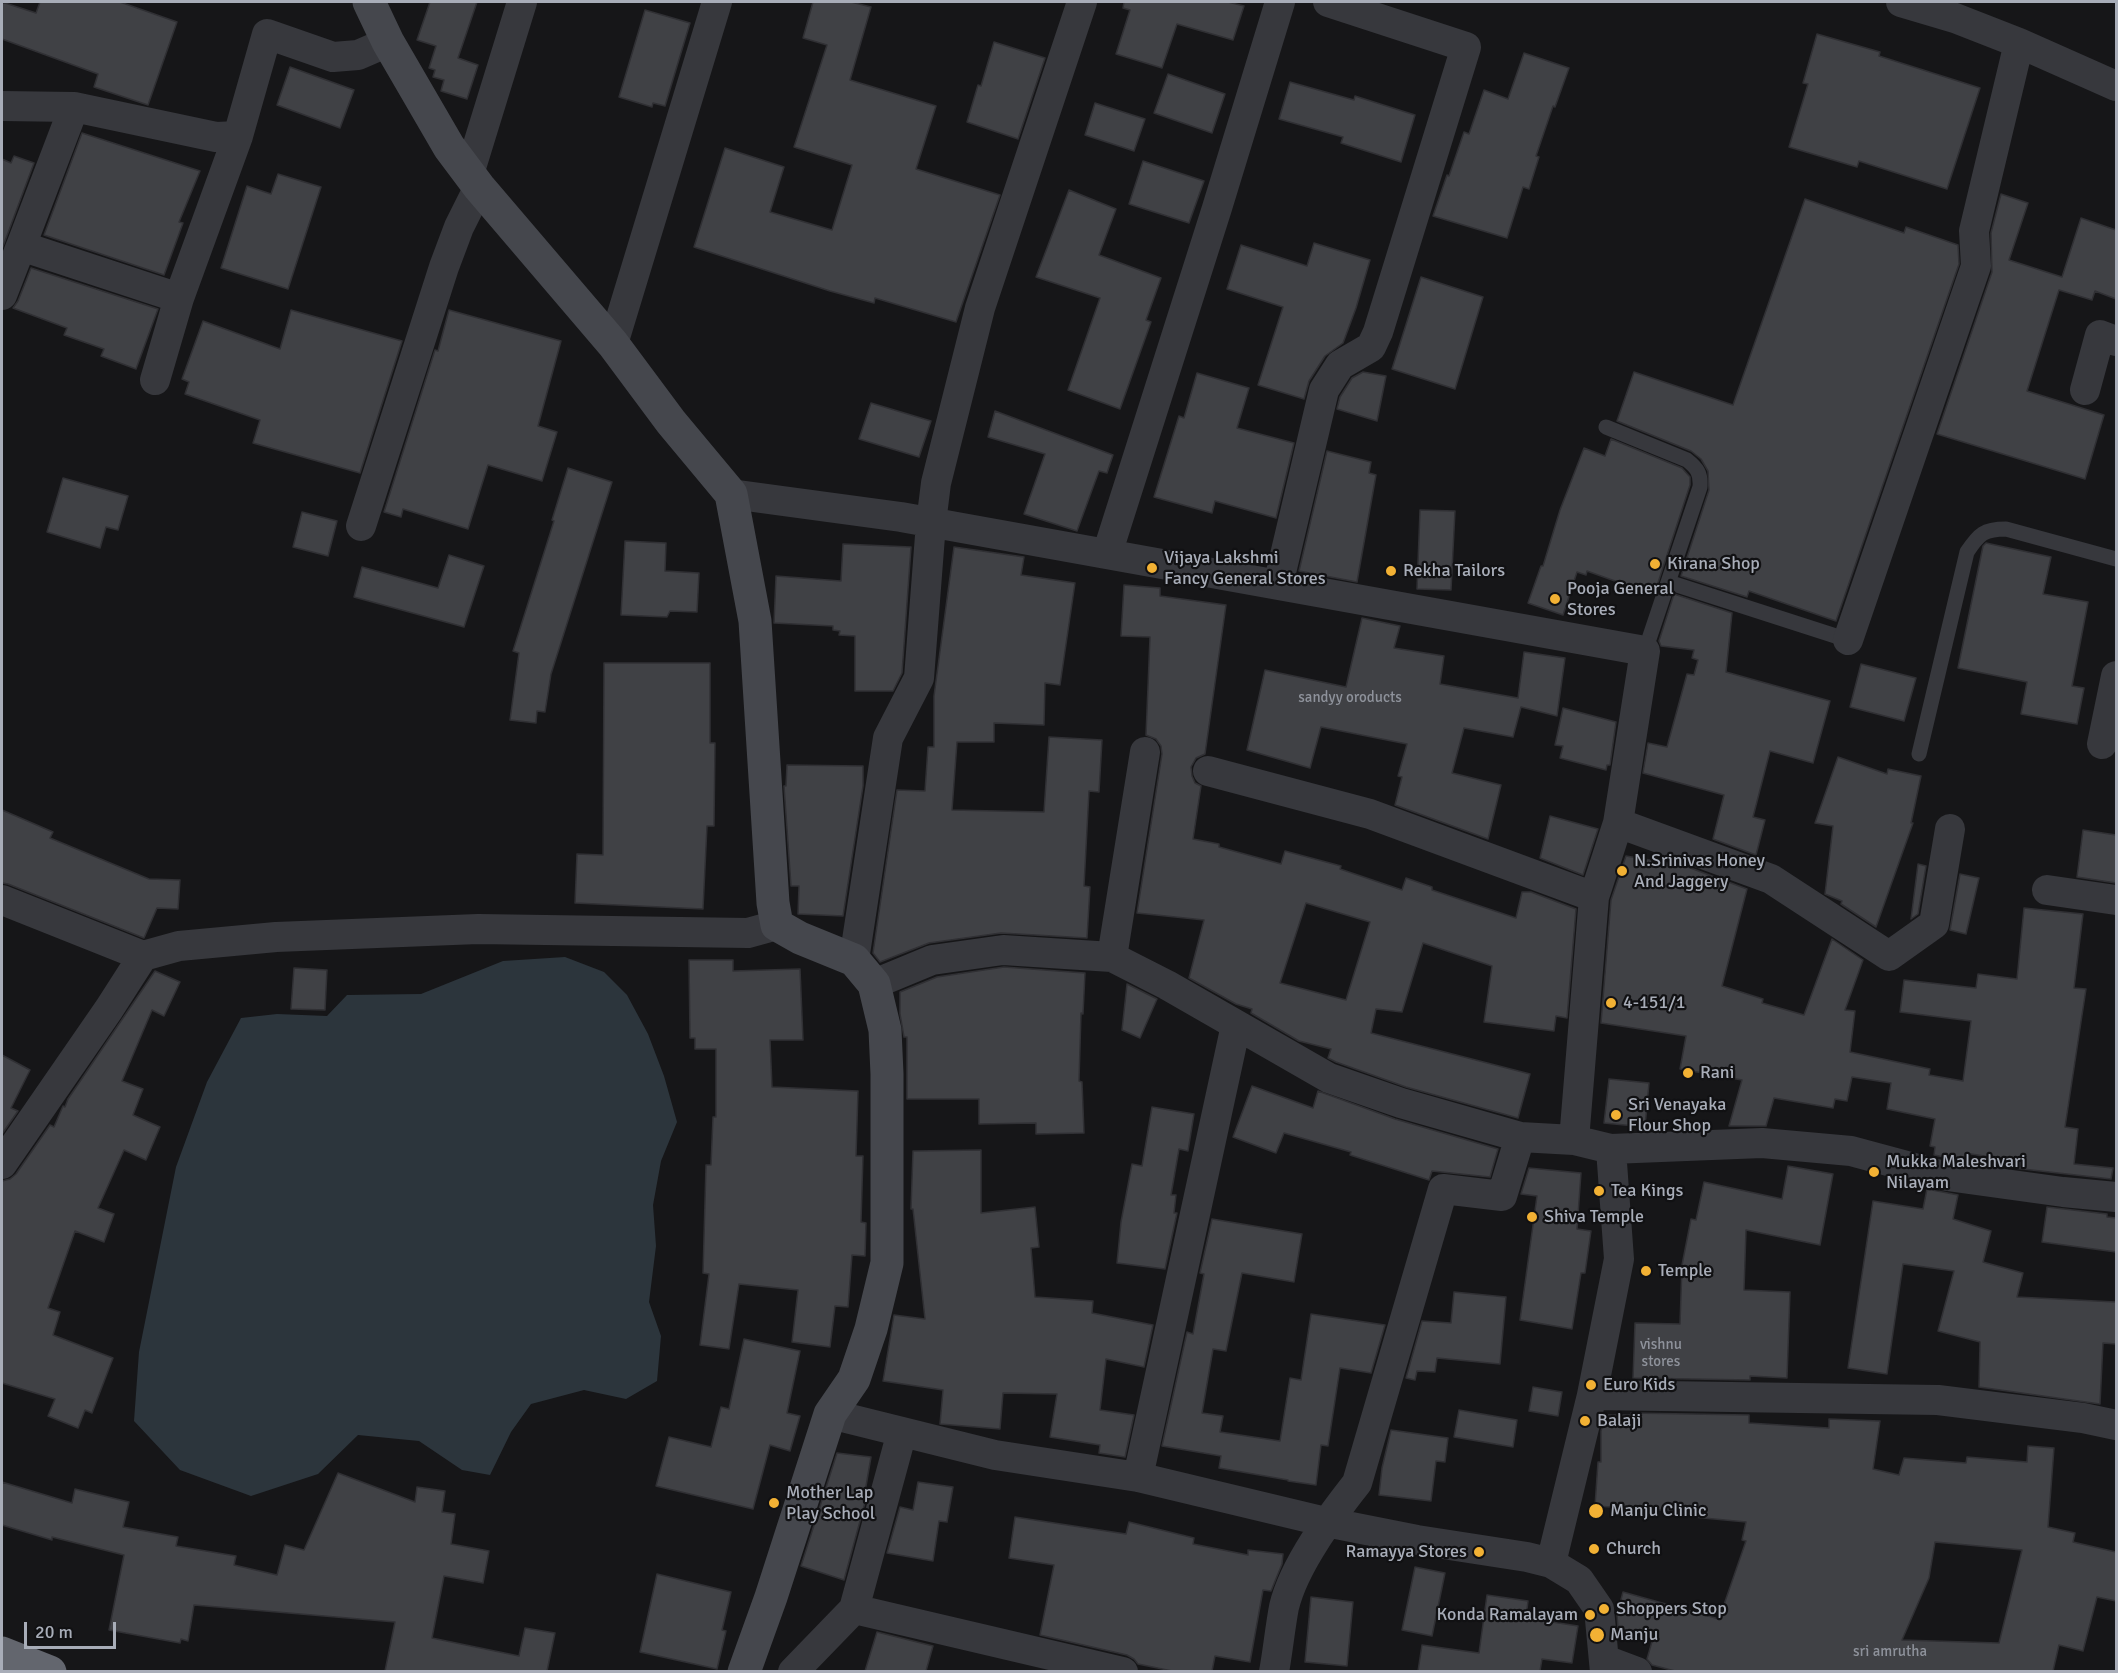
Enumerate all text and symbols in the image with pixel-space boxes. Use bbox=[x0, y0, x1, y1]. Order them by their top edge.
place label: Vijaya Lakshmi Fancy General Stores bbox=[1164, 547, 1326, 590]
place label: Kirana Shop bbox=[1667, 553, 1760, 575]
marker: Kirana Shop bbox=[1648, 557, 1662, 571]
place label: Rekha Tailors bbox=[1403, 560, 1505, 582]
marker: Vijaya Lakshmi Fancy General Stores bbox=[1145, 561, 1159, 575]
marker: Rekha Tailors bbox=[1384, 564, 1398, 578]
place label: Pooja General Stores bbox=[1567, 578, 1674, 620]
marker: Pooja General Stores bbox=[1548, 592, 1562, 606]
house number: sandyy oroducts bbox=[1298, 689, 1402, 707]
place label: N.Srinivas Honey And Jaggery bbox=[1634, 850, 1765, 892]
marker: N.Srinivas Honey And Jaggery bbox=[1615, 864, 1629, 878]
place label: 4-151/1 bbox=[1623, 992, 1685, 1014]
marker: 4-151/1 bbox=[1604, 996, 1618, 1010]
place label: Rani bbox=[1700, 1062, 1735, 1084]
marker: Rani bbox=[1681, 1066, 1695, 1080]
place label: Sri Venayaka Flour Shop bbox=[1628, 1094, 1726, 1136]
marker: Sri Venayaka Flour Shop bbox=[1609, 1108, 1623, 1122]
place label: Mukka Maleshvari Nilayam bbox=[1886, 1151, 2026, 1194]
marker: Mukka Maleshvari Nilayam bbox=[1867, 1165, 1881, 1179]
place label: Tea Kings bbox=[1611, 1180, 1683, 1202]
marker: Tea Kings bbox=[1592, 1184, 1606, 1198]
place label: Shiva Temple bbox=[1544, 1206, 1644, 1228]
marker: Shiva Temple bbox=[1525, 1210, 1539, 1224]
place label: Temple bbox=[1658, 1260, 1712, 1282]
marker: Temple bbox=[1639, 1264, 1653, 1278]
house number: vishnu stores bbox=[1640, 1336, 1682, 1371]
place label: Euro Kids bbox=[1603, 1374, 1675, 1396]
marker: Euro Kids bbox=[1584, 1378, 1598, 1392]
place label: Balaji bbox=[1597, 1410, 1641, 1432]
marker: Balaji bbox=[1578, 1414, 1592, 1428]
place label: Mother Lap Play School bbox=[786, 1482, 875, 1524]
marker: Mother Lap Play School bbox=[767, 1496, 781, 1510]
place label: Manju Clinic bbox=[1610, 1500, 1706, 1522]
marker: Manju Clinic bbox=[1587, 1502, 1605, 1520]
place label: Church bbox=[1606, 1538, 1661, 1560]
place label: Ramayya Stores bbox=[1345, 1541, 1467, 1563]
marker: Church bbox=[1587, 1542, 1601, 1556]
marker: Ramayya Stores bbox=[1472, 1545, 1486, 1559]
place label: Shoppers Stop bbox=[1616, 1598, 1727, 1620]
marker: Shoppers Stop bbox=[1597, 1602, 1611, 1616]
place label: Konda Ramalayam bbox=[1437, 1604, 1578, 1626]
marker: Konda Ramalayam bbox=[1583, 1608, 1597, 1622]
scale bar bbox=[27, 1610, 118, 1648]
text: 20 m bbox=[35, 1621, 73, 1643]
place label: Manju bbox=[1610, 1624, 1658, 1646]
marker: Manju bbox=[1588, 1626, 1606, 1644]
house number: sri amrutha bbox=[1853, 1643, 1927, 1661]

